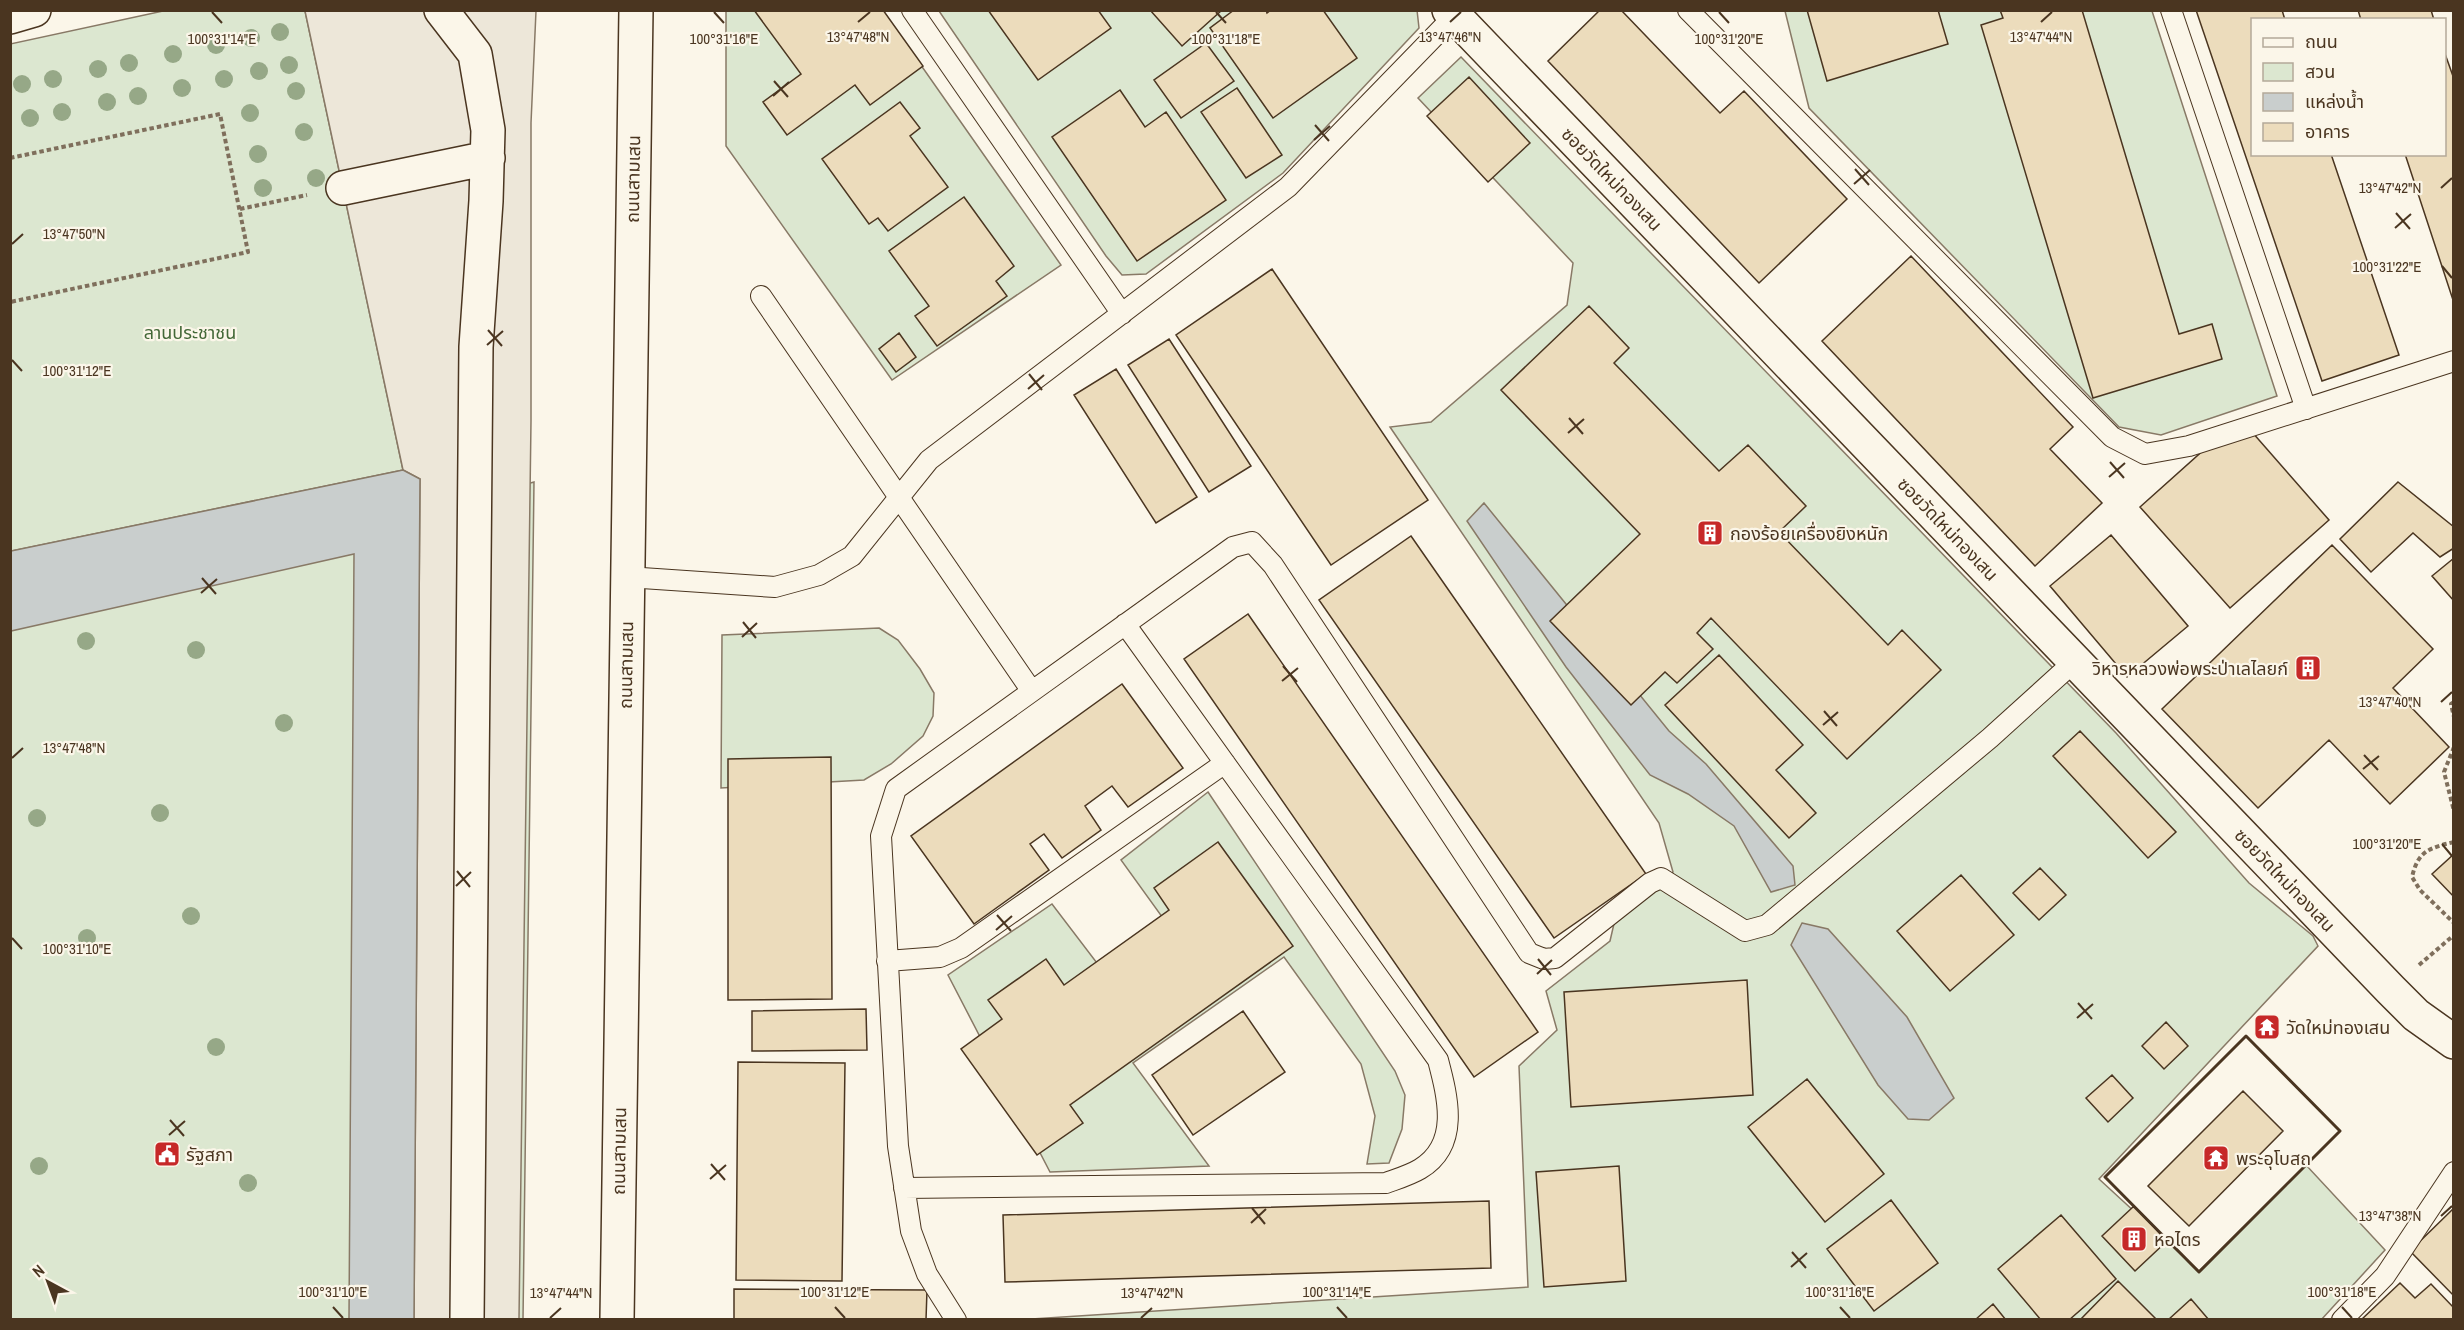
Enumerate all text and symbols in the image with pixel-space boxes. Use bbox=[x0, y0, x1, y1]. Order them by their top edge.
legend bbox=[2251, 18, 2446, 156]
text: 13°47'48"N bbox=[827, 26, 889, 47]
text: 13°47'46"N bbox=[1419, 26, 1481, 47]
text: 13°47'44"N bbox=[2010, 26, 2072, 47]
text: 100°31'14"E bbox=[188, 28, 256, 49]
text: 100°31'16"E bbox=[690, 28, 758, 49]
text: 100°31'18"E bbox=[1192, 28, 1260, 49]
text: 100°31'20"E bbox=[1695, 28, 1763, 49]
text: ถนน bbox=[2305, 29, 2338, 54]
text: สวน bbox=[2305, 59, 2335, 84]
text: แหล่งน้ำ bbox=[2305, 89, 2364, 114]
text: อาคาร bbox=[2305, 119, 2350, 144]
street label: ซอยวัดใหม่ทองเสน bbox=[1556, 122, 1668, 236]
street label: ถนนสามเสน bbox=[620, 135, 646, 223]
text: 13°47'42"N bbox=[2359, 177, 2421, 198]
text: 13°47'50"N bbox=[43, 223, 105, 244]
text: 100°31'22"E bbox=[2353, 256, 2421, 277]
park label: ลานประชาชน bbox=[144, 320, 236, 345]
text: 100°31'12"E bbox=[43, 360, 111, 381]
street label: ซอยวัดใหม่ทองเสน bbox=[1892, 472, 2004, 586]
building icon: กองร้อยเครื่องยิงหนัก bbox=[1695, 518, 1725, 548]
place label: กองร้อยเครื่องยิงหนัก bbox=[1730, 521, 1888, 546]
street label: ถนนสามเสน bbox=[613, 621, 639, 709]
building icon: วิหารหลวงพ่อพระป่าเลไลยก์ bbox=[2293, 653, 2323, 683]
place label: วิหารหลวงพ่อพระป่าเลไลยก์ bbox=[2091, 656, 2288, 681]
text: 13°47'40"N bbox=[2359, 691, 2421, 712]
text: 13°47'48"N bbox=[43, 737, 105, 758]
street label: ซอยวัดใหม่ทองเสน bbox=[2229, 823, 2341, 937]
text: 100°31'20"E bbox=[2353, 833, 2421, 854]
text: 100°31'10"E bbox=[43, 938, 111, 959]
temple icon: วัดใหม่ทองเสน bbox=[2252, 1012, 2282, 1042]
place label: วัดใหม่ทองเสน bbox=[2286, 1015, 2390, 1040]
street label: ถนนสามเสน bbox=[606, 1107, 632, 1195]
public building icon: รัฐสภา bbox=[152, 1139, 182, 1169]
place label: รัฐสภา bbox=[186, 1142, 233, 1167]
temple icon: พระอุโบสถ bbox=[2201, 1143, 2231, 1173]
place label: พระอุโบสถ bbox=[2236, 1146, 2311, 1171]
text: 13°47'38"N bbox=[2359, 1205, 2421, 1226]
building icon: หอไตร bbox=[2119, 1224, 2149, 1254]
place label: หอไตร bbox=[2154, 1227, 2201, 1252]
north arrow bbox=[18, 1252, 78, 1312]
text: N bbox=[27, 1259, 49, 1282]
text: 100°31'10"E bbox=[299, 1281, 367, 1302]
text: 100°31'12"E bbox=[801, 1281, 869, 1302]
text: 100°31'14"E bbox=[1303, 1281, 1371, 1302]
text: 100°31'16"E bbox=[1806, 1281, 1874, 1302]
text: 100°31'18"E bbox=[2308, 1281, 2376, 1302]
text: 13°47'44"N bbox=[530, 1282, 592, 1303]
text: 13°47'42"N bbox=[1121, 1282, 1183, 1303]

